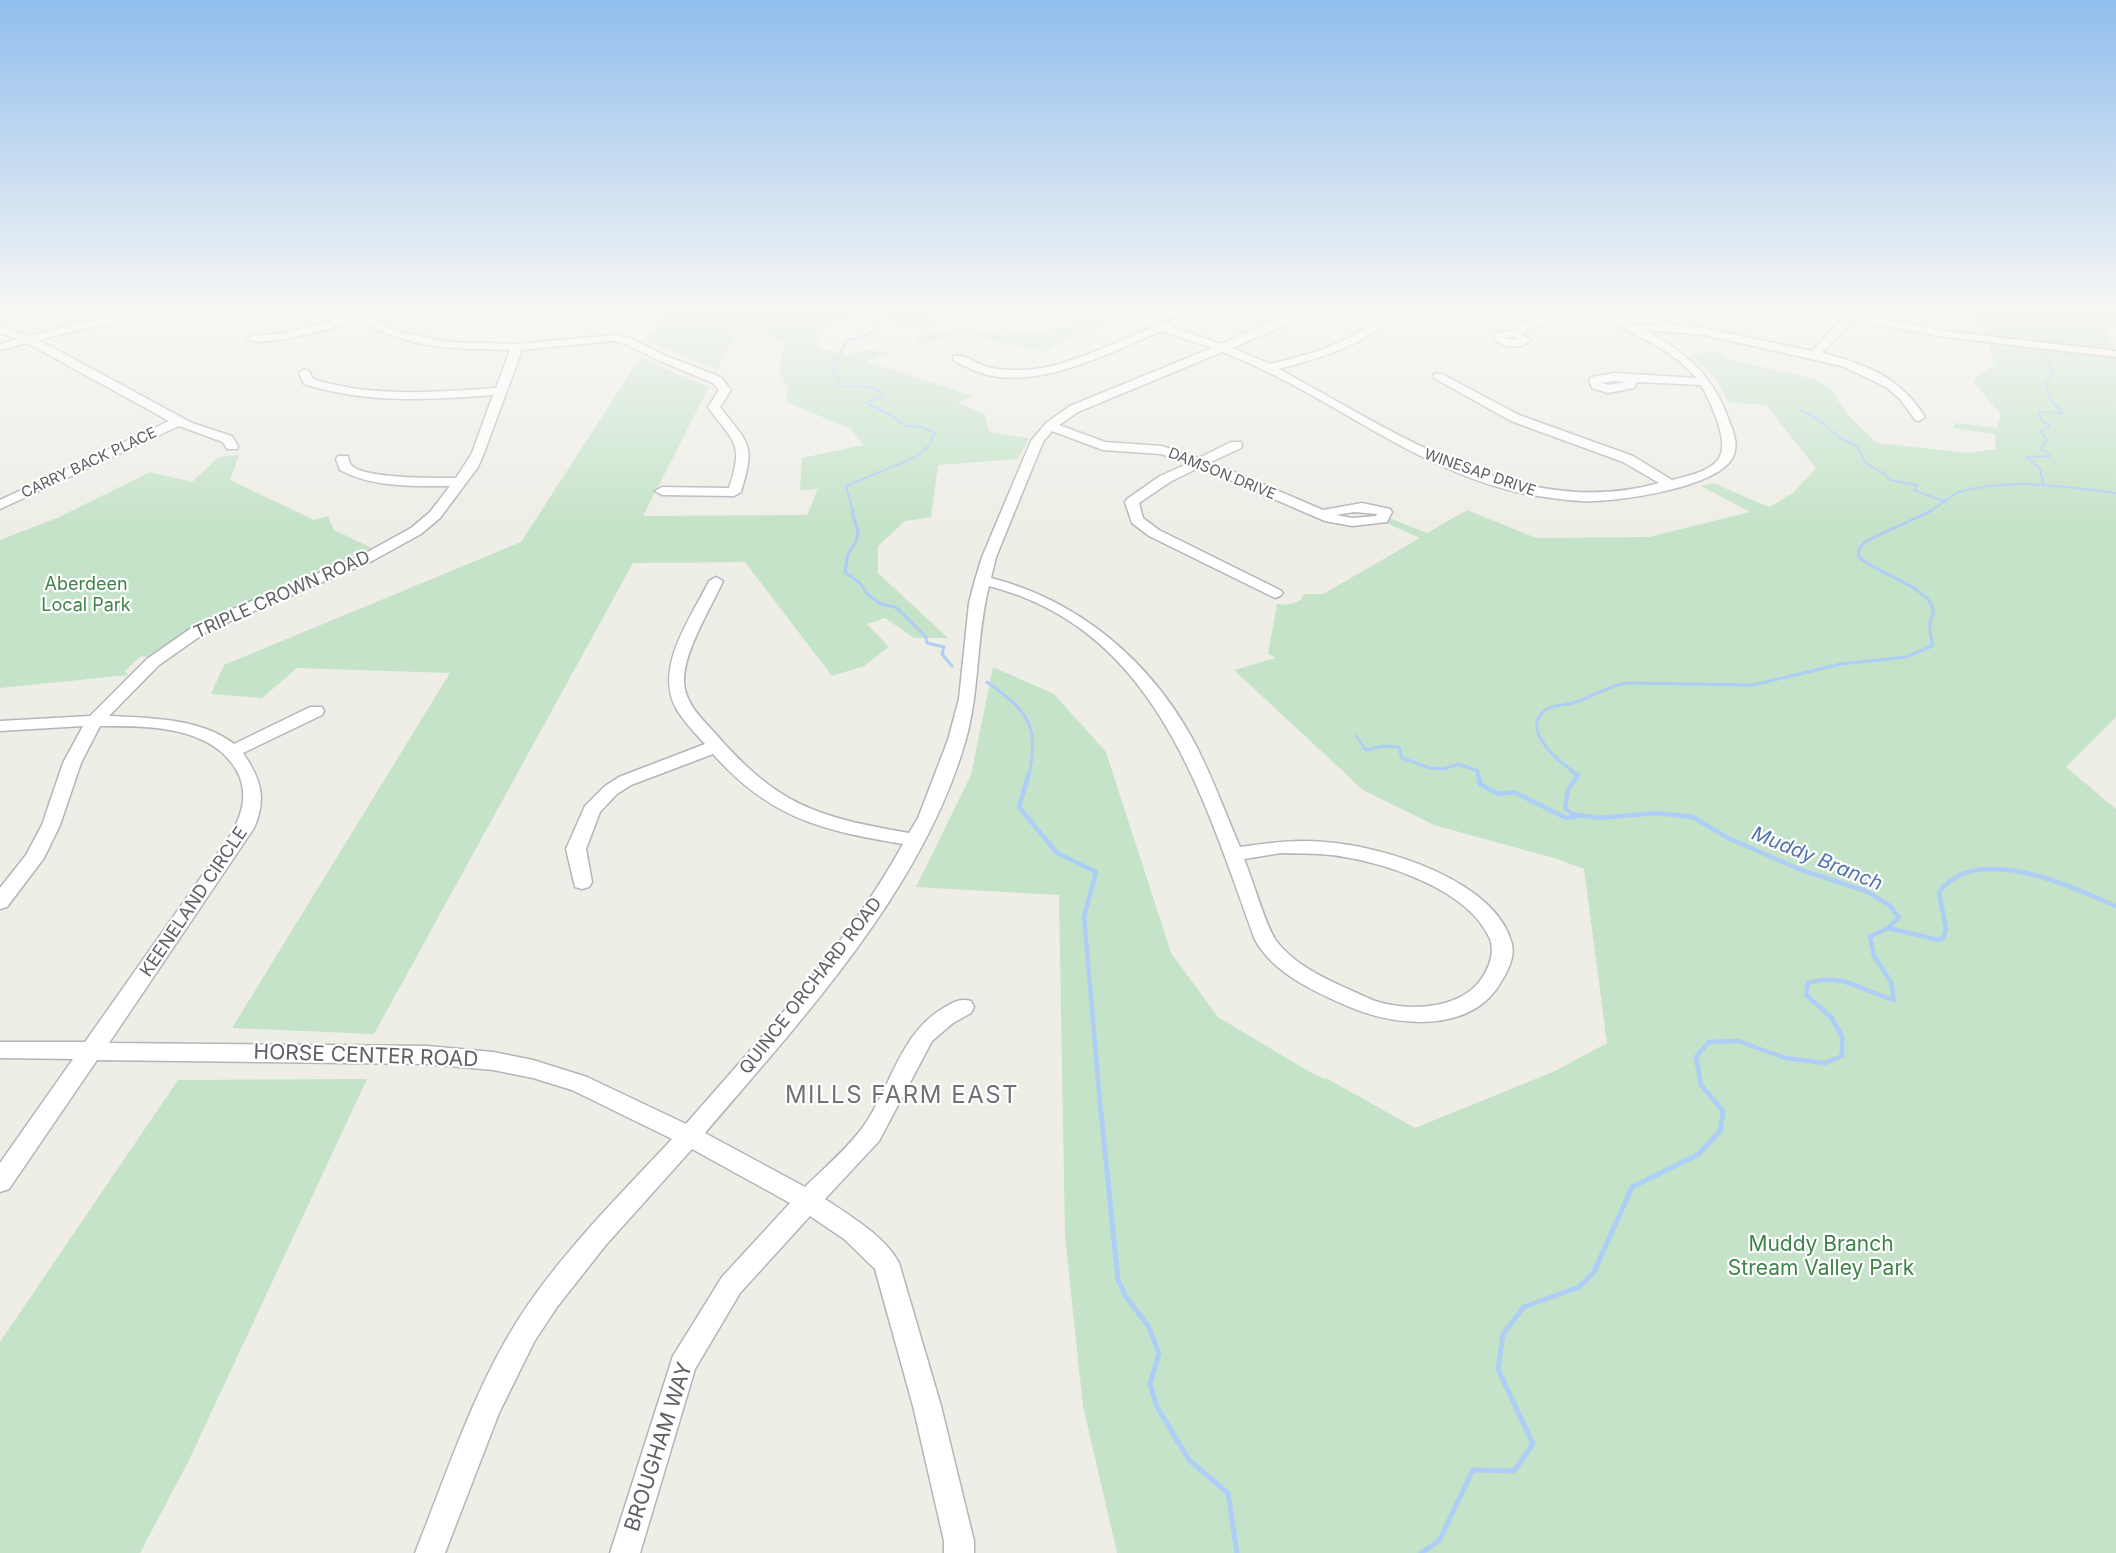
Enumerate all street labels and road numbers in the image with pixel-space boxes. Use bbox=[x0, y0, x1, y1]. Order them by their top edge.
street label: CARRY BACK PLACE bbox=[19, 424, 159, 502]
street label: DAMSON DRIVE bbox=[1165, 444, 1279, 504]
street label: WINESAP DRIVE bbox=[1422, 445, 1538, 501]
street label: TRIPLE CROWN ROAD bbox=[191, 546, 373, 644]
street label: KEENELAND CIRCLE bbox=[136, 823, 252, 981]
street label: QUINCE ORCHARD ROAD bbox=[735, 893, 887, 1079]
street label: HORSE CENTER ROAD bbox=[253, 1039, 479, 1073]
street label: BROUGHAM WAY bbox=[620, 1359, 698, 1535]

